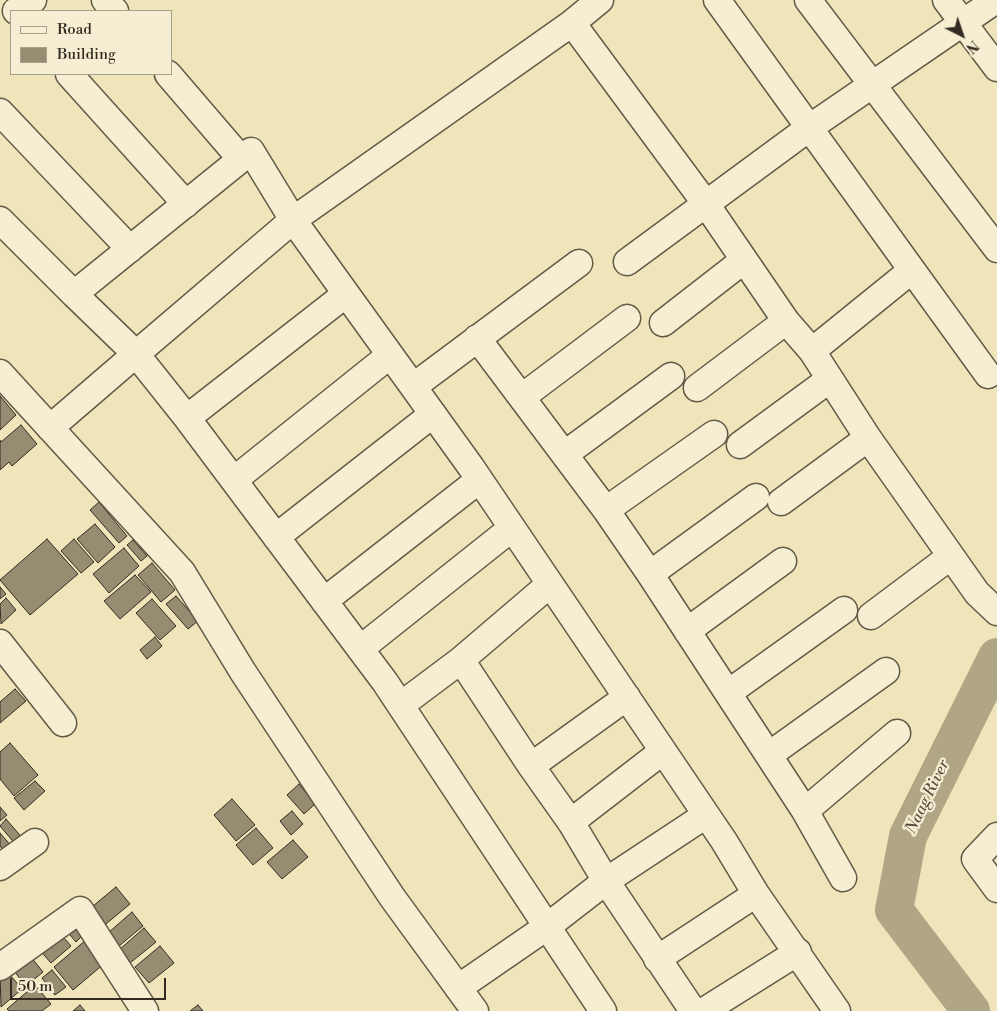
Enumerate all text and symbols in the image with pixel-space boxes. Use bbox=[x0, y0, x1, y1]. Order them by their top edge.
legend bbox=[10, 10, 172, 75]
north arrow bbox=[937, 10, 987, 60]
text: Road bbox=[57, 20, 92, 39]
text: N bbox=[962, 36, 982, 57]
text: Building bbox=[57, 45, 116, 64]
water label: Naag River bbox=[902, 757, 954, 837]
scale bar bbox=[12, 968, 169, 1000]
text: 50 m bbox=[18, 977, 52, 996]

